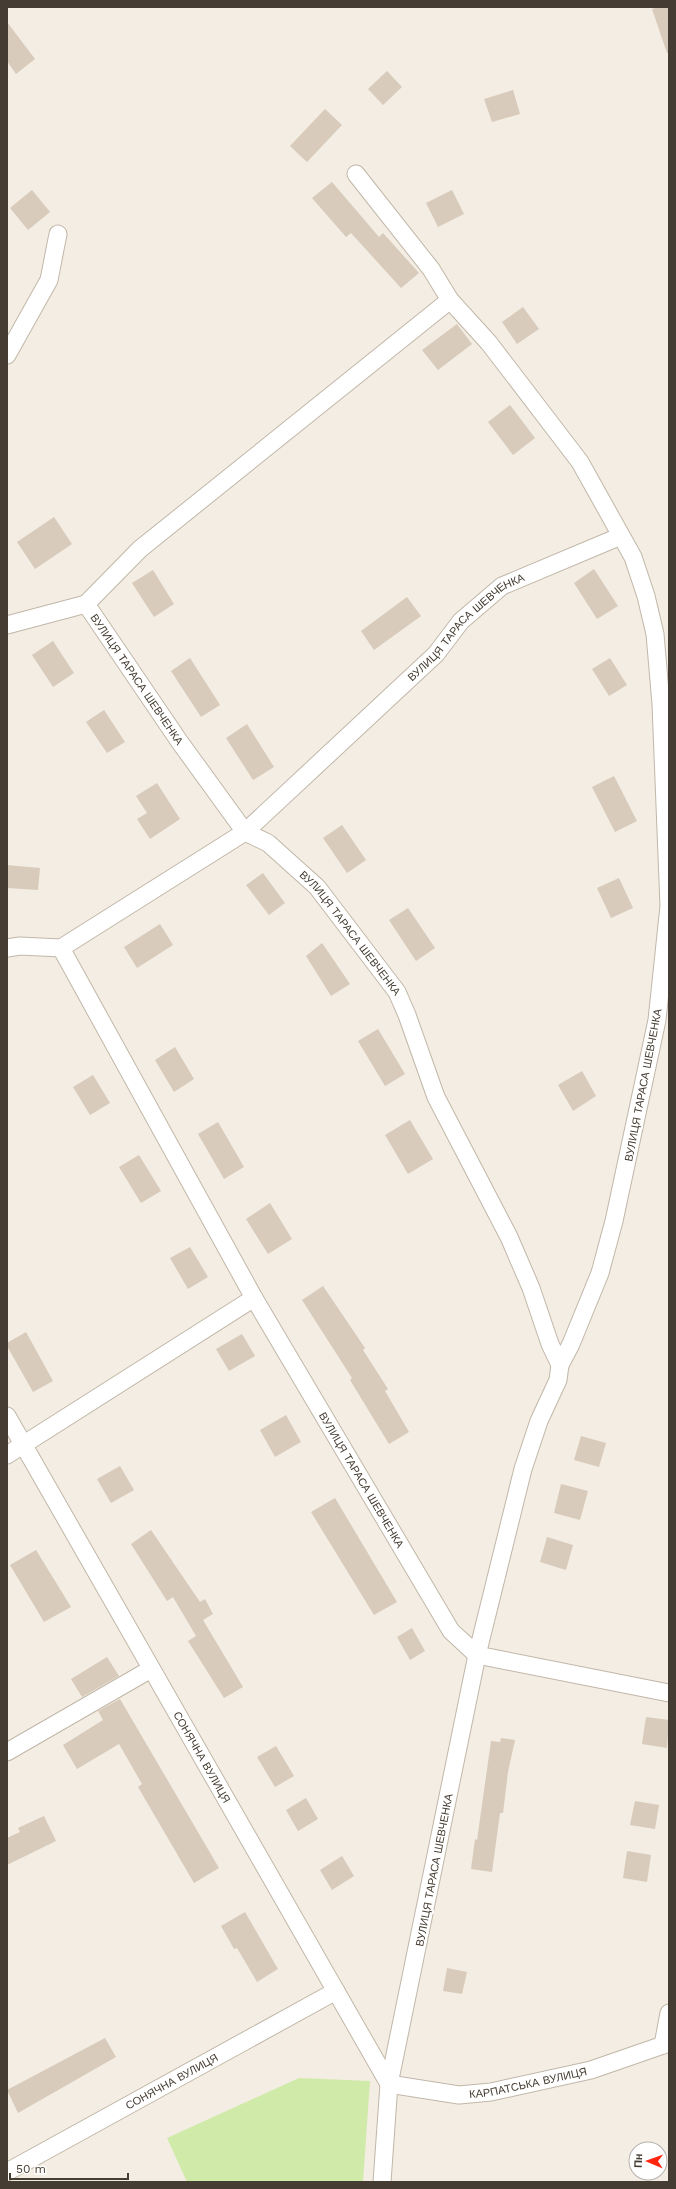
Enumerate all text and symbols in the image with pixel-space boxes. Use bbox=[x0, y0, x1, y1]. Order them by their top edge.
street label: ВУЛИЦЯ ТАРАСА ШЕВЧЕНКА bbox=[405, 571, 527, 684]
street label: ВУЛИЦЯ ТАРАСА ШЕВЧЕНКА bbox=[88, 612, 186, 748]
street label: ВУЛИЦЯ ТАРАСА ШЕВЧЕНКА bbox=[297, 868, 404, 999]
street label: ВУЛИЦЯ ТАРАСА ШЕВЧЕНКА bbox=[622, 1007, 665, 1163]
street label: ВУЛИЦЯ ТАРАСА ШЕВЧЕНКА bbox=[316, 1410, 407, 1551]
street label: СОНЯЧНА ВУЛИЦЯ bbox=[170, 1709, 233, 1806]
street label: ВУЛИЦЯ ТАРАСА ШЕВЧЕНКА bbox=[413, 1792, 456, 1948]
street label: СОНЯЧНА ВУЛИЦЯ bbox=[124, 2051, 220, 2112]
street label: КАРПАТСЬКА ВУЛИЦЯ bbox=[469, 2065, 588, 2101]
north arrow bbox=[628, 2141, 668, 2181]
text: Пн bbox=[632, 2153, 645, 2168]
scale bar bbox=[10, 2155, 128, 2181]
text: 50 m bbox=[16, 2162, 46, 2176]

